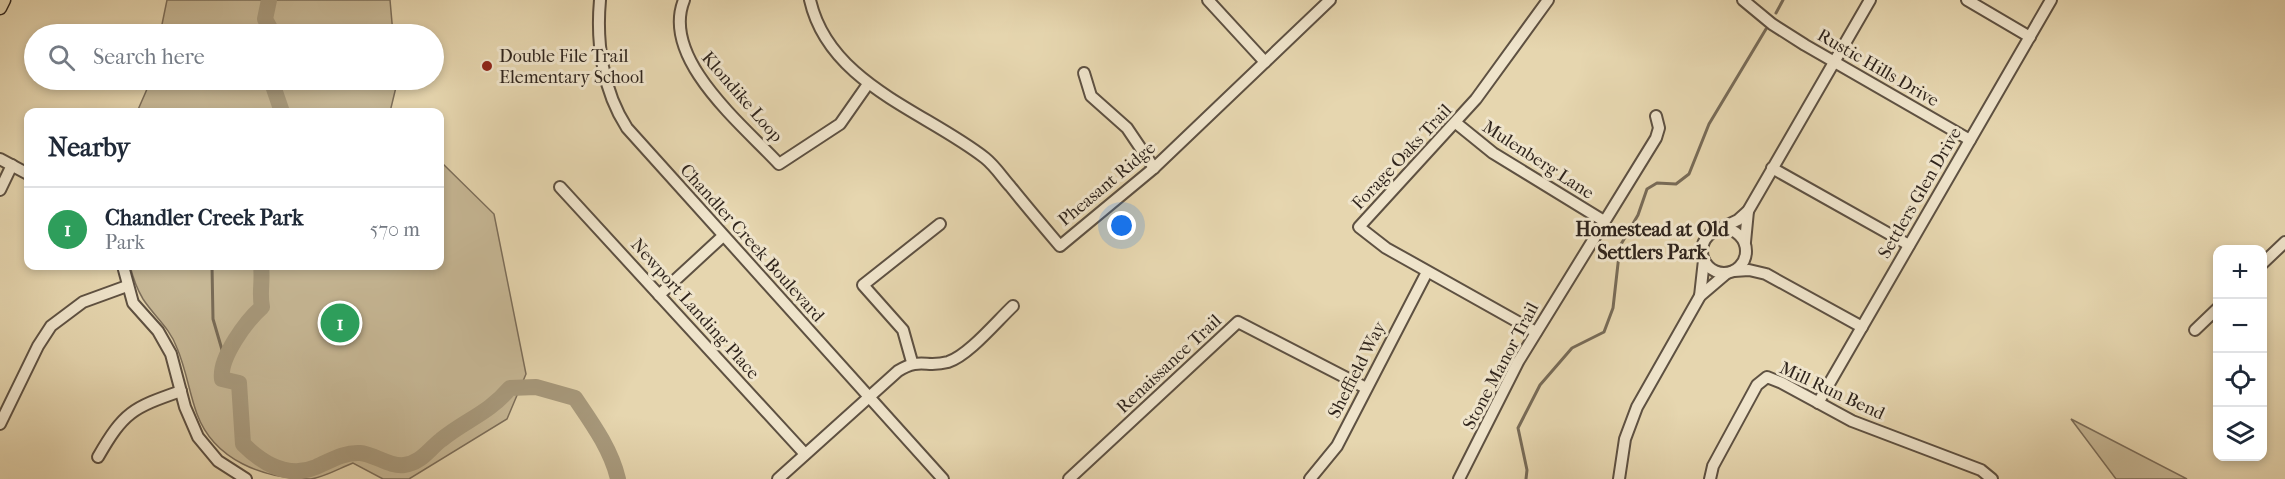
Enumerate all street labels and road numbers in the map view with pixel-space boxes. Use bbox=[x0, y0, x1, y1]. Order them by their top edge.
street label: Rustic Hills Drive bbox=[1813, 25, 1943, 111]
street label: Klondike Loop bbox=[697, 47, 787, 147]
street label: Forage Oaks Trail bbox=[1348, 100, 1456, 214]
street label: Mulenberg Lane bbox=[1478, 116, 1598, 204]
street label: Settlers Glen Drive bbox=[1874, 124, 1966, 262]
street label: Pheasant Ridge bbox=[1054, 137, 1160, 231]
street label: Chandler Creek Boulevard bbox=[676, 160, 829, 326]
street label: Newport Landing Place bbox=[626, 234, 764, 384]
street label: Stone Manor Trail bbox=[1459, 299, 1543, 433]
street label: Renaissance Trail bbox=[1112, 310, 1226, 418]
street label: Sheffield Way bbox=[1324, 317, 1391, 422]
street label: Mill Run Bend bbox=[1776, 357, 1888, 425]

